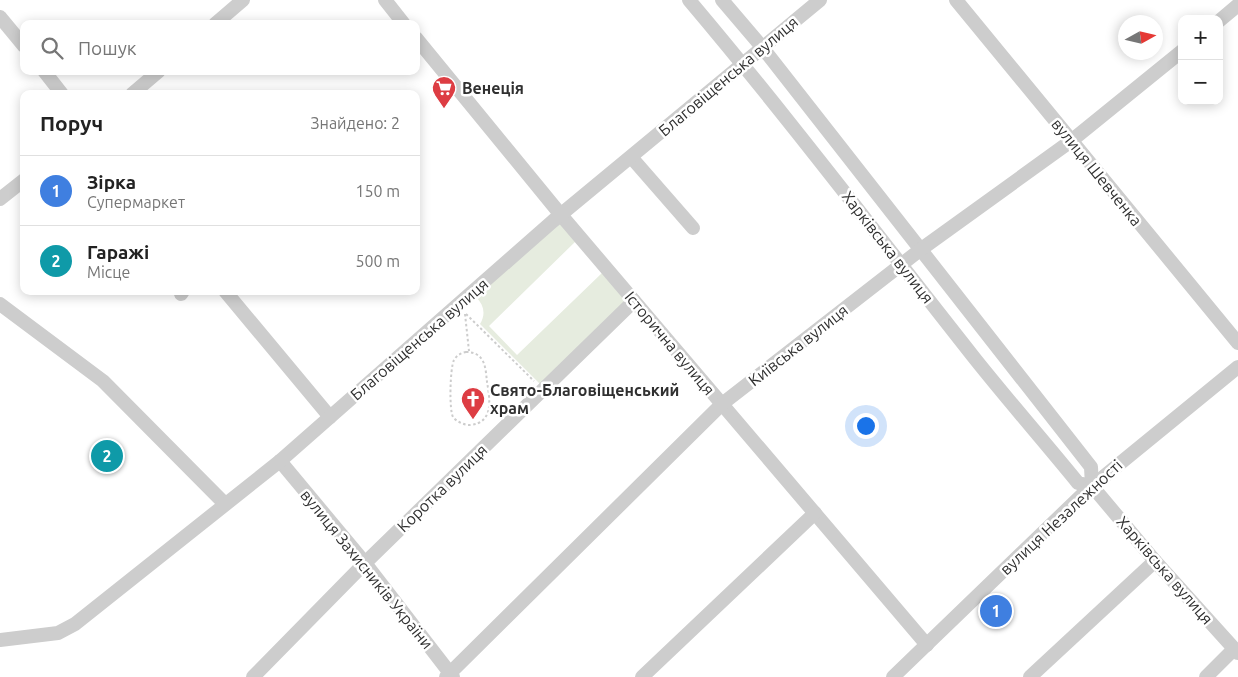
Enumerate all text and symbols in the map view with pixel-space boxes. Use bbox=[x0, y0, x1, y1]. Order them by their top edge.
street label: Благовіщенська вулиця bbox=[655, 13, 801, 139]
north arrow bbox=[1118, 15, 1163, 60]
map controls bbox=[1178, 15, 1223, 105]
button: + bbox=[1178, 15, 1223, 60]
search box bbox=[20, 20, 420, 75]
icon: search bbox=[38, 34, 66, 62]
text: Пошук bbox=[78, 37, 137, 59]
button: − bbox=[1178, 60, 1223, 105]
supermarket icon: Венеція bbox=[431, 75, 457, 109]
place label: Венеція bbox=[462, 79, 524, 97]
text: Поруч bbox=[40, 111, 103, 135]
text: Знайдено: 2 bbox=[311, 114, 400, 132]
street label: вулиця Шевченка bbox=[1048, 115, 1146, 229]
text: Зірка bbox=[87, 171, 136, 193]
text: 1 bbox=[51, 182, 61, 200]
text: 150 m bbox=[355, 182, 400, 200]
street label: Харківська вулиця bbox=[839, 187, 937, 307]
text: Супермаркет bbox=[87, 193, 185, 211]
text: Гаражі bbox=[87, 241, 149, 263]
text: 2 bbox=[51, 252, 61, 270]
text: 500 m bbox=[355, 252, 400, 270]
text: Місце bbox=[87, 263, 130, 281]
street label: Благовіщенська вулиця bbox=[347, 274, 491, 404]
street label: Історична вулиця bbox=[621, 288, 719, 398]
street label: Київська вулиця bbox=[745, 301, 851, 389]
place label: Свято-Благовіщенський храм bbox=[490, 381, 679, 417]
church icon: Свято-Благовіщенський храм bbox=[460, 386, 486, 420]
your location bbox=[853, 413, 879, 439]
pin: 2 bbox=[91, 437, 123, 475]
street label: Коротка вулиця bbox=[393, 441, 491, 535]
street label: вулиця Незалежності bbox=[996, 456, 1126, 578]
street label: вулиця Захисників України bbox=[297, 486, 437, 652]
street label: Харківська вулиця bbox=[1113, 512, 1217, 628]
pin: 1 bbox=[980, 592, 1012, 630]

